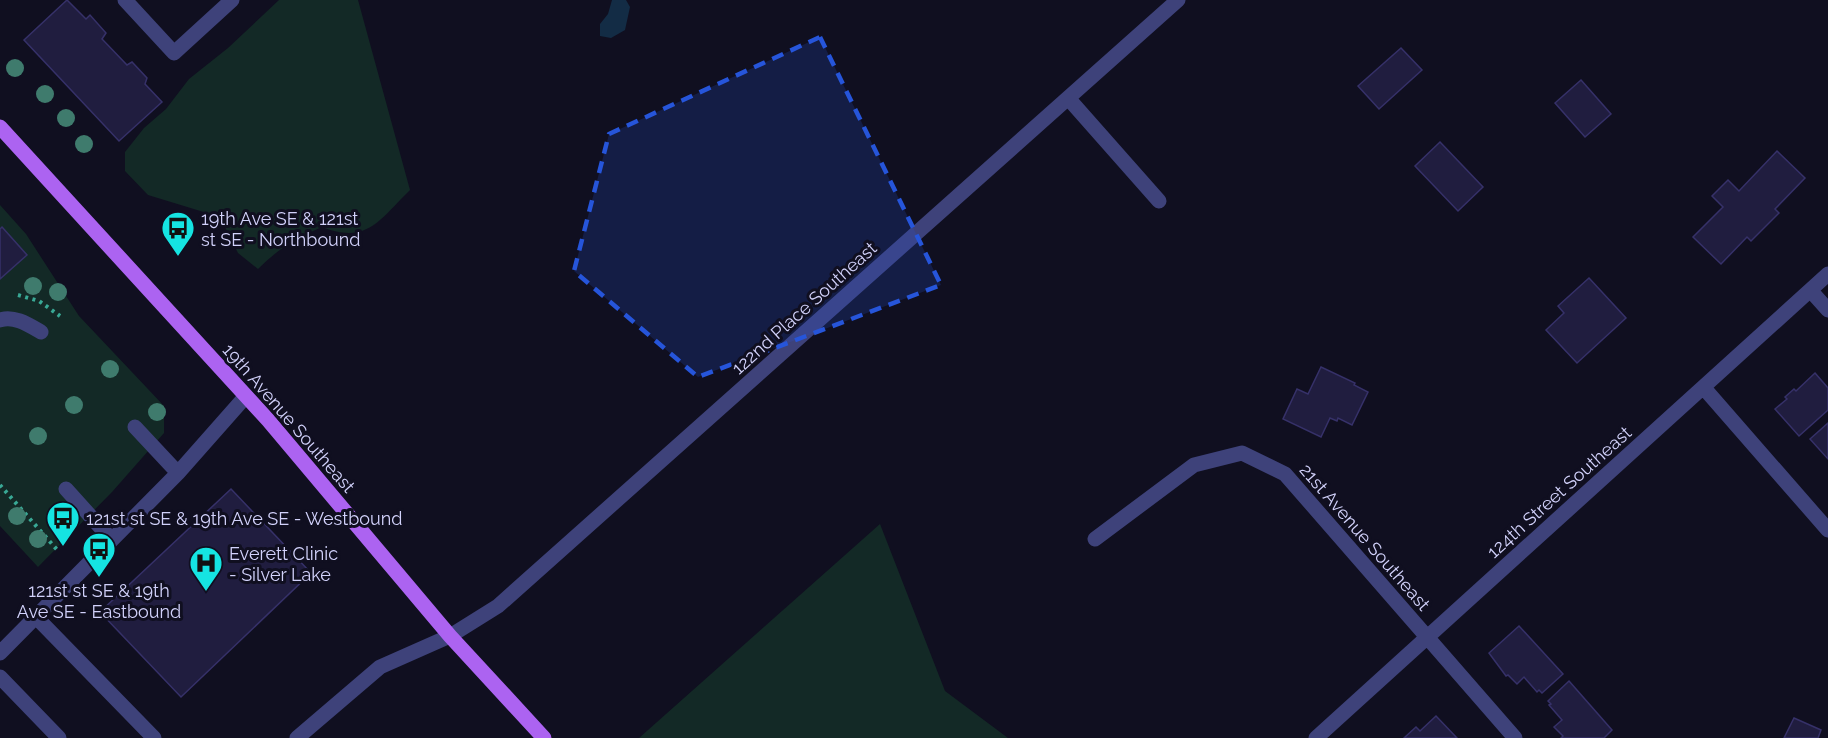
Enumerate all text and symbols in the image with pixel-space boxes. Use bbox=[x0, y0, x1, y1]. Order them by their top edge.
place label: 19th Ave SE & 121st st SE - Northbound bbox=[201, 208, 360, 250]
bus stop icon: 19th Ave SE & 121st st SE - Northbound bbox=[160, 210, 196, 257]
street label: 122nd Place Southeast bbox=[727, 237, 881, 379]
street label: 19th Avenue Southeast bbox=[219, 339, 359, 497]
street label: 124th Street Southeast bbox=[1483, 422, 1635, 562]
street label: 21st Avenue Southeast bbox=[1296, 459, 1434, 615]
bus stop icon: 121st st SE & 19th Ave SE - Westbound bbox=[45, 500, 81, 547]
place label: 121st st SE & 19th Ave SE - Westbound bbox=[86, 508, 402, 529]
bus stop icon: 121st st SE & 19th Ave SE - Eastbound bbox=[81, 531, 117, 578]
place label: Everett Clinic - Silver Lake bbox=[229, 543, 338, 585]
hospital icon: Everett Clinic - Silver Lake bbox=[188, 545, 224, 592]
place label: 121st st SE & 19th Ave SE - Eastbound bbox=[17, 580, 181, 622]

